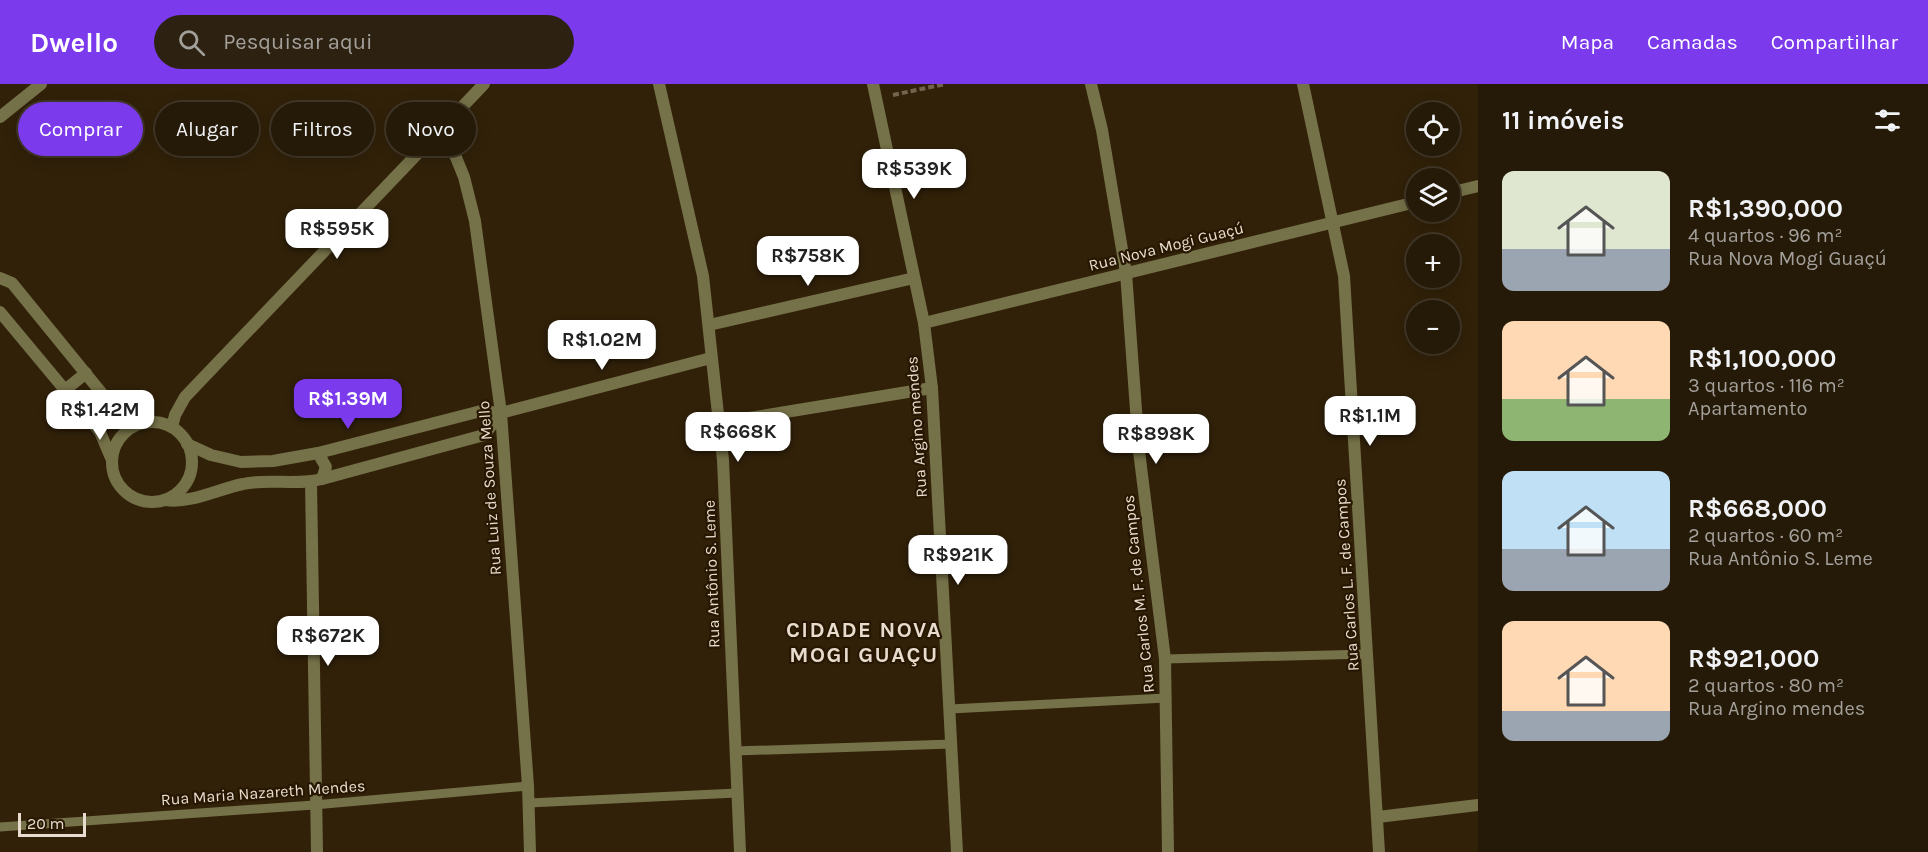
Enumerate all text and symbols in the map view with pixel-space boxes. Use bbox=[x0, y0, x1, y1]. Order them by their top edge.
search box bbox=[154, 15, 574, 69]
text: Dwello bbox=[30, 26, 118, 59]
icon: search bbox=[175, 26, 208, 59]
text: Pesquisar aqui bbox=[223, 29, 373, 55]
text: Mapa bbox=[1561, 30, 1614, 54]
text: Camadas bbox=[1647, 30, 1738, 54]
text: Compartilhar bbox=[1771, 30, 1898, 54]
chip: Comprar bbox=[18, 102, 143, 156]
chip: Alugar bbox=[155, 102, 259, 156]
chip: Filtros bbox=[271, 102, 374, 156]
chip: Novo bbox=[386, 102, 476, 156]
map controls bbox=[1406, 102, 1460, 354]
button: locate bbox=[1406, 102, 1460, 156]
icon: filters bbox=[1871, 104, 1904, 137]
text: 11 imóveis bbox=[1502, 105, 1625, 136]
pin: R$539K bbox=[865, 149, 963, 200]
text: R$539K bbox=[876, 157, 952, 180]
button: layers bbox=[1406, 168, 1460, 222]
text: R$1,390,000 bbox=[1688, 193, 1843, 224]
icon: home bbox=[1550, 195, 1622, 267]
pin: R$595K bbox=[288, 209, 386, 260]
text: R$595K bbox=[299, 217, 375, 240]
street label: Rua Nova Mogi Guaçú bbox=[1087, 218, 1246, 275]
text: 4 quartos · 96 m² bbox=[1688, 224, 1843, 247]
button: + bbox=[1406, 234, 1460, 288]
pin: R$758K bbox=[759, 236, 857, 287]
text: R$758K bbox=[771, 244, 845, 267]
text: Rua Nova Mogi Guaçú bbox=[1688, 247, 1887, 270]
button: − bbox=[1406, 300, 1460, 354]
pin: R$1.02M bbox=[547, 320, 657, 371]
text: R$1.02M bbox=[562, 328, 642, 351]
text: R$1,100,000 bbox=[1688, 343, 1837, 374]
icon: home bbox=[1550, 345, 1622, 417]
street label: Rua Argino mendes bbox=[902, 356, 931, 498]
text: 3 quartos · 116 m² bbox=[1688, 374, 1845, 397]
pin: R$1.39M bbox=[293, 379, 403, 430]
text: R$1.39M bbox=[308, 387, 388, 410]
pin: R$1.42M bbox=[45, 390, 155, 441]
pin: R$1.1M bbox=[1321, 396, 1419, 447]
text: Apartamento bbox=[1688, 397, 1807, 420]
text: R$1.42M bbox=[60, 398, 140, 421]
street label: Rua Luiz de Souza Mello bbox=[474, 400, 505, 576]
text: R$1.1M bbox=[1339, 404, 1401, 427]
pin: R$668K bbox=[689, 412, 787, 463]
pin: R$898K bbox=[1107, 414, 1205, 465]
text: R$668K bbox=[700, 420, 776, 443]
text: R$898K bbox=[1117, 422, 1195, 445]
street label: Rua Carlos L. F. de Campos bbox=[1330, 478, 1363, 672]
text: R$668,000 bbox=[1688, 493, 1827, 524]
street label: Rua Carlos M. F. de Campos bbox=[1119, 494, 1158, 694]
icon: home bbox=[1550, 495, 1622, 567]
street label: Rua Antônio S. Leme bbox=[699, 500, 724, 648]
text: 2 quartos · 60 m² bbox=[1688, 524, 1843, 547]
pin: R$921K bbox=[909, 535, 1007, 586]
text: R$921K bbox=[922, 543, 994, 566]
text: Rua Antônio S. Leme bbox=[1688, 547, 1873, 570]
pin: R$672K bbox=[279, 616, 377, 667]
district label: CIDADE NOVA MOGI GUAÇU bbox=[786, 617, 942, 668]
text: R$672K bbox=[291, 624, 365, 647]
text: R$921,000 bbox=[1688, 643, 1819, 674]
icon: home bbox=[1550, 645, 1622, 717]
text: 2 quartos · 80 m² bbox=[1688, 674, 1844, 697]
text: Rua Argino mendes bbox=[1688, 697, 1865, 720]
street label: Rua Maria Nazareth Mendes bbox=[160, 776, 366, 809]
scale bar bbox=[18, 810, 86, 838]
text: 20 m bbox=[27, 814, 65, 833]

